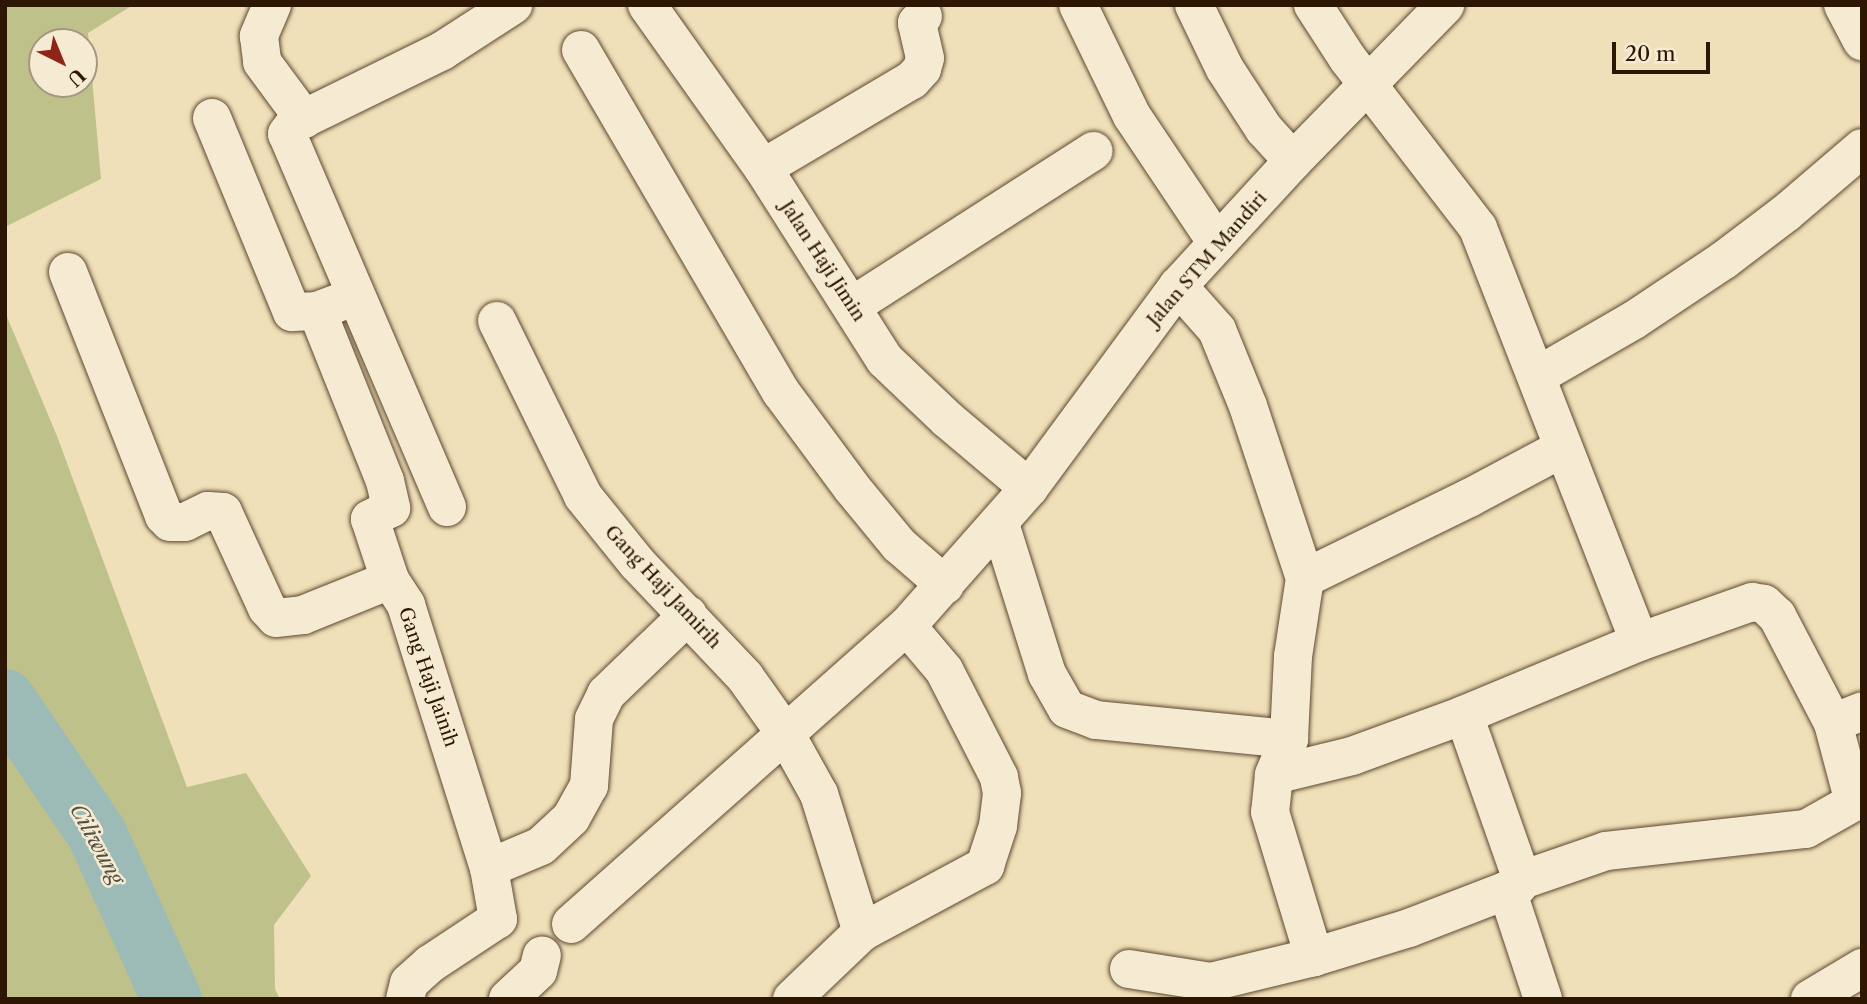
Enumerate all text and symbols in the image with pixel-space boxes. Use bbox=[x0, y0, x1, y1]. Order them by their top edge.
north arrow bbox=[28, 28, 98, 98]
scale bar bbox=[1615, 28, 1713, 72]
text: 20 m bbox=[1625, 41, 1676, 66]
text: U bbox=[63, 64, 90, 91]
street label: Jalan STM Mandiri bbox=[1142, 187, 1272, 331]
street label: Jalan Haji Jimin bbox=[775, 196, 871, 326]
street label: Gang Haji Jamirih bbox=[600, 521, 726, 653]
street label: Gang Haji Jainih bbox=[393, 604, 463, 750]
water label: Ciliwung bbox=[65, 799, 129, 889]

